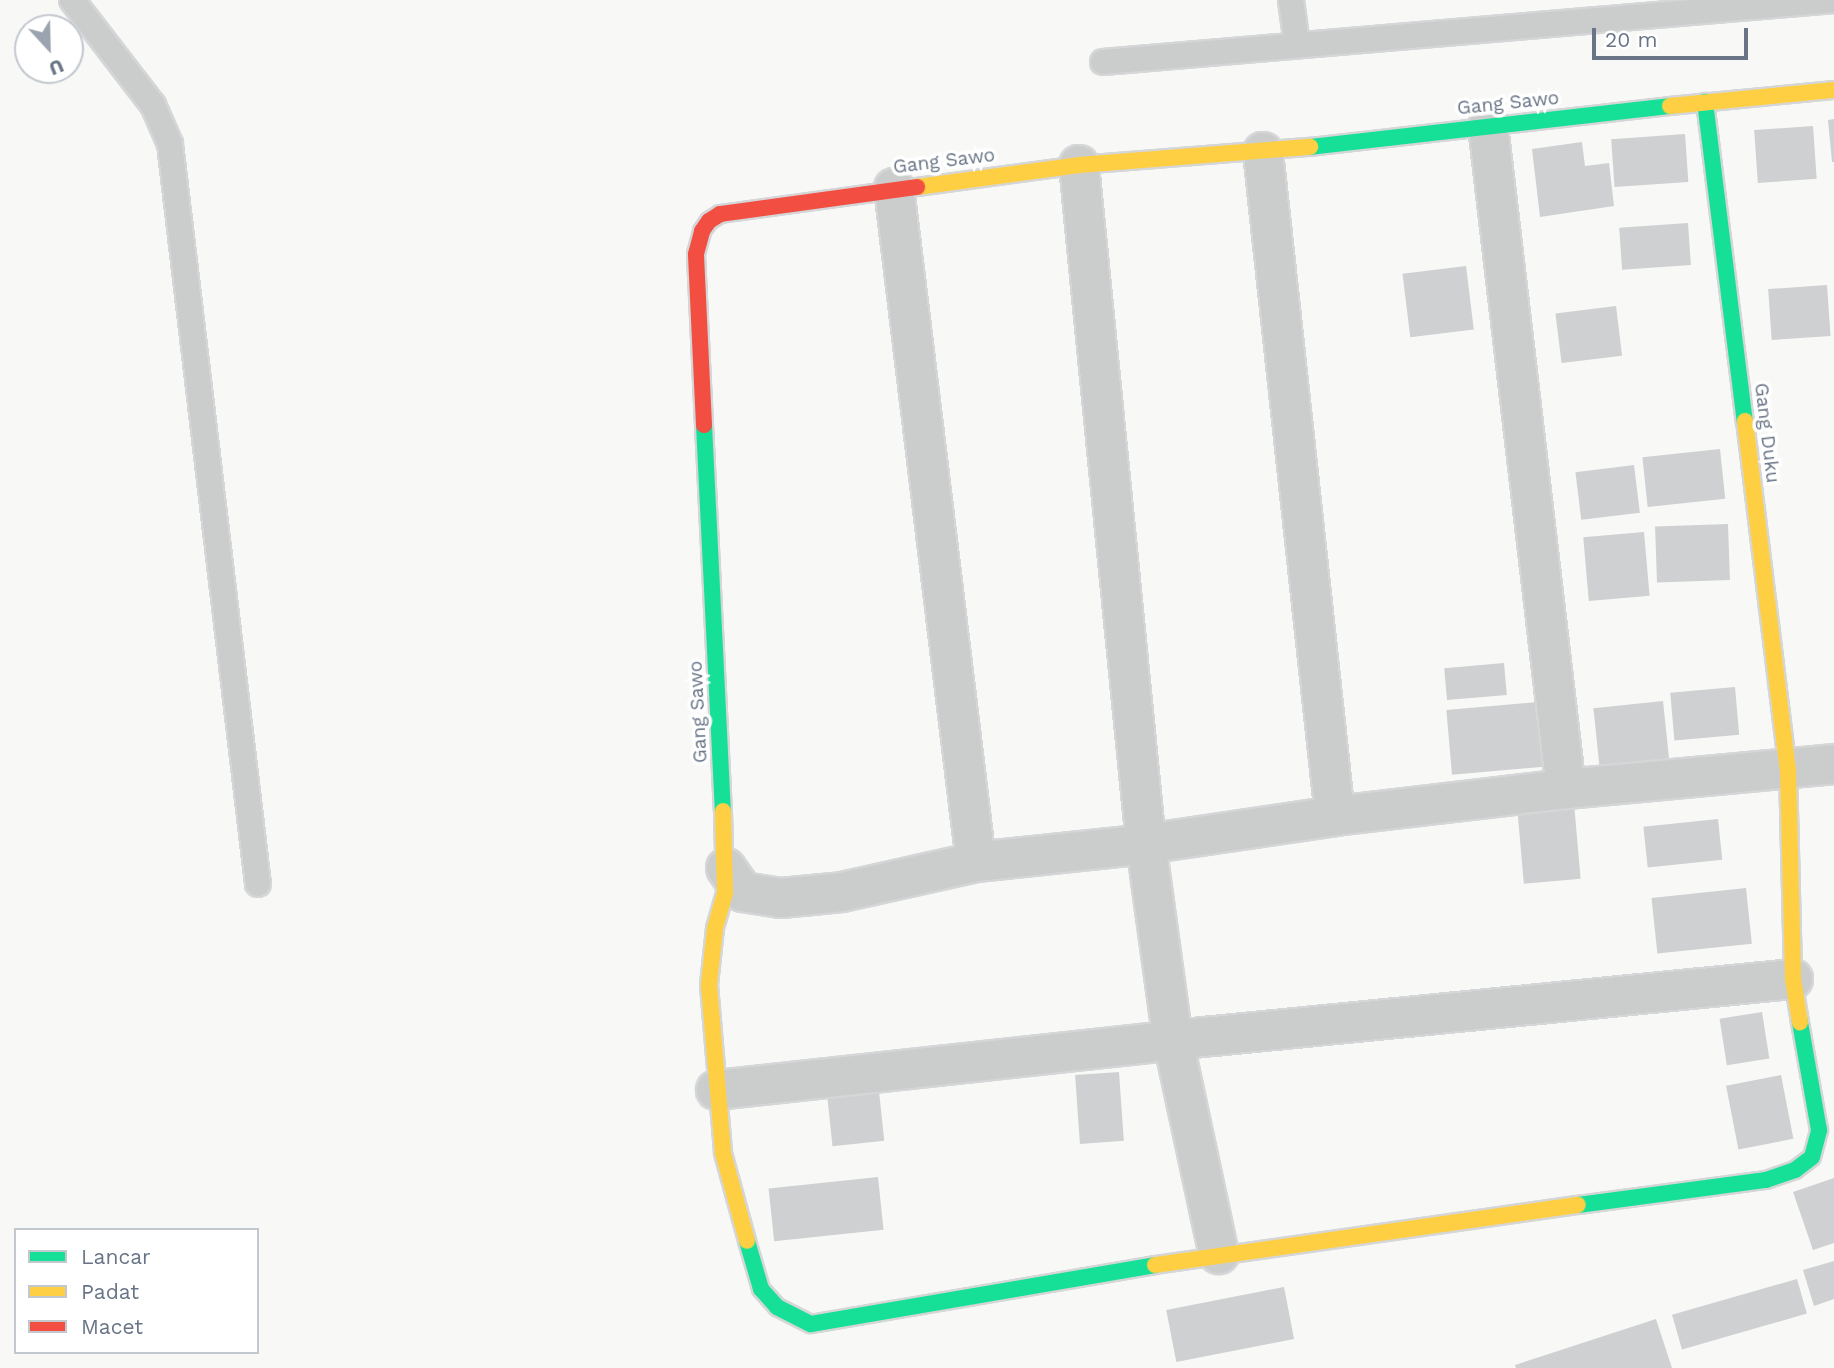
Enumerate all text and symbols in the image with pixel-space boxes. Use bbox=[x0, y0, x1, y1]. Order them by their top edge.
north arrow bbox=[14, 14, 84, 84]
scale bar bbox=[1596, 14, 1752, 58]
text: 20 m bbox=[1605, 27, 1657, 52]
text: U bbox=[46, 54, 67, 80]
street label: Gang Sawo bbox=[1456, 86, 1560, 120]
street label: Gang Sawo bbox=[892, 143, 996, 179]
street label: Gang Duku bbox=[1750, 382, 1784, 484]
street label: Gang Sawo bbox=[684, 660, 712, 764]
legend bbox=[14, 1228, 259, 1354]
text: Lancar bbox=[81, 1244, 151, 1269]
text: Padat bbox=[81, 1279, 139, 1304]
text: Macet bbox=[81, 1314, 143, 1339]

